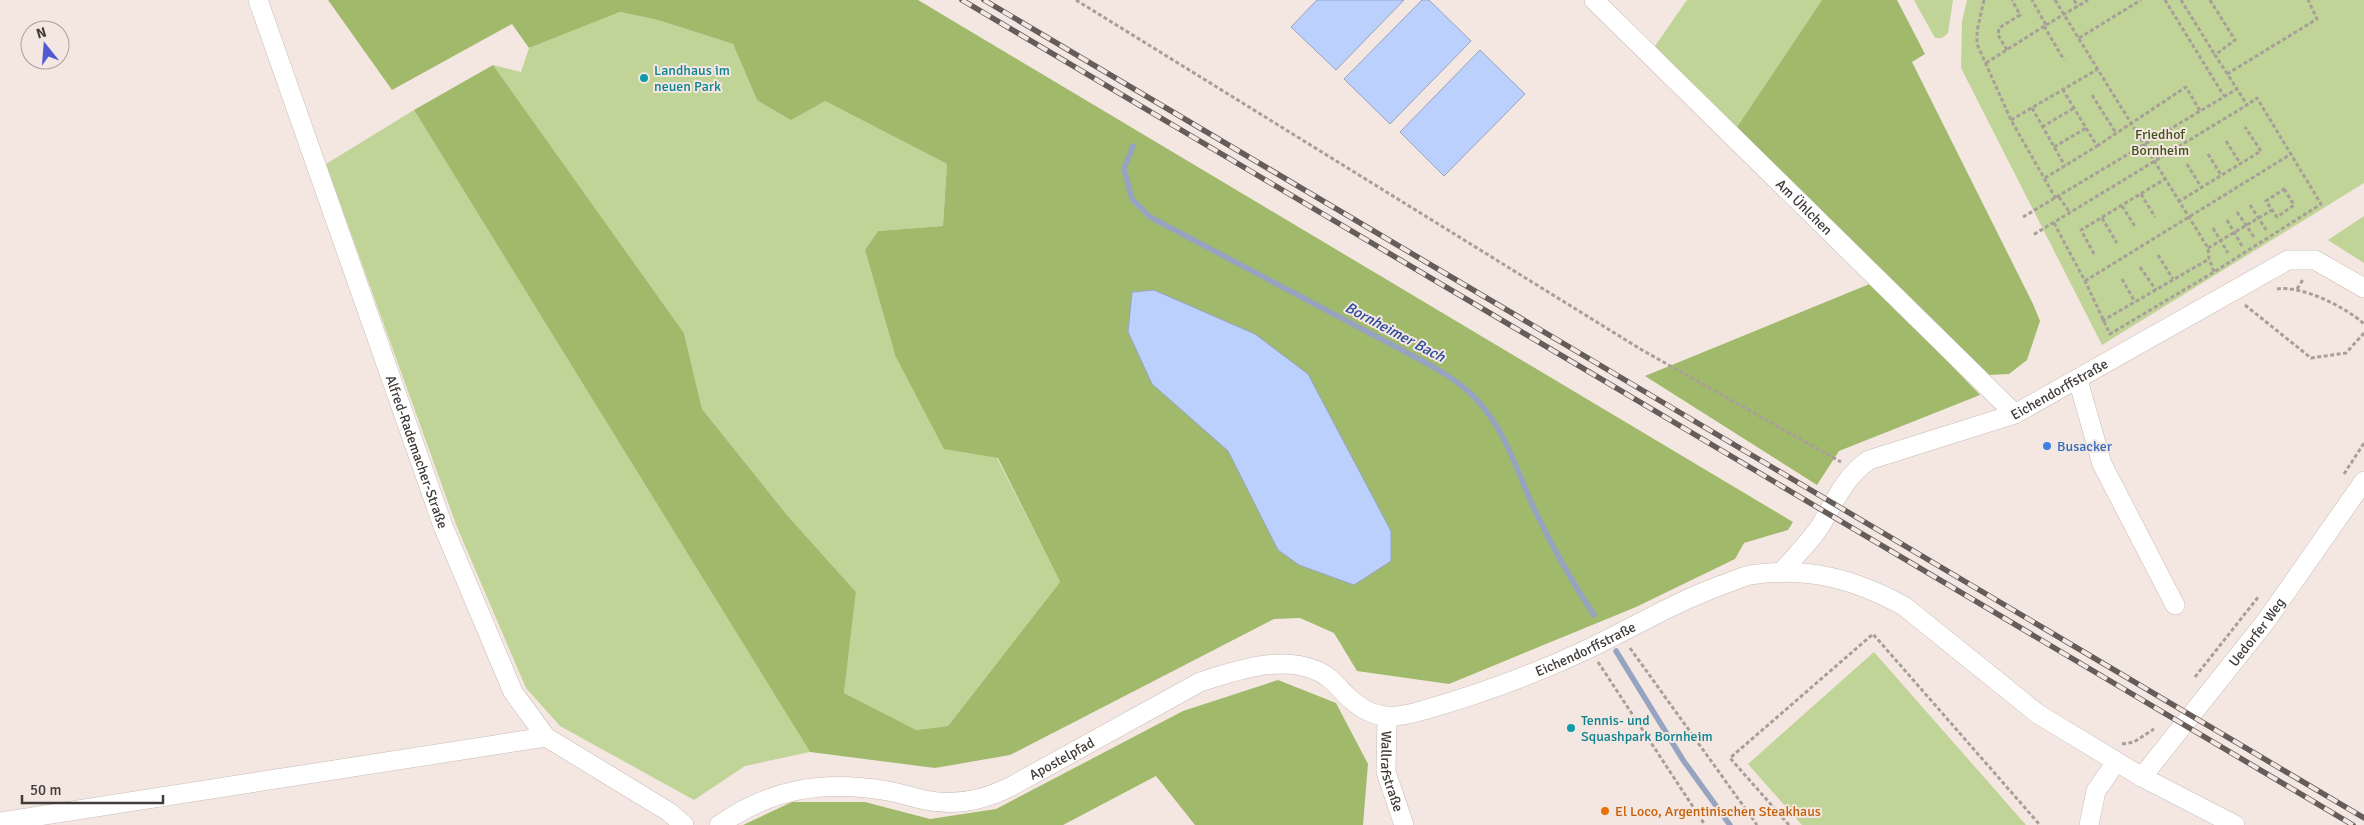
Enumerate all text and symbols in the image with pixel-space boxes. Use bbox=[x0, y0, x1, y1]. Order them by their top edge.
north arrow bbox=[20, 20, 70, 70]
text: N bbox=[34, 23, 48, 43]
place label: Landhaus im neuen Park bbox=[654, 62, 730, 95]
marker: Landhaus im neuen Park bbox=[638, 72, 650, 84]
park label: Friedhof Bornheim bbox=[2131, 126, 2189, 159]
street label: Am Ühlchen bbox=[1772, 175, 1836, 238]
water label: Bornheimer Bach bbox=[1342, 298, 1449, 366]
street label: Eichendorffstraße bbox=[2008, 355, 2111, 423]
street label: Alfred-Rademacher-Straße bbox=[382, 373, 452, 531]
place label: Busacker bbox=[2057, 438, 2113, 455]
marker: Busacker bbox=[2041, 440, 2053, 452]
street label: Uedorfer Weg bbox=[2225, 594, 2288, 670]
street label: Eichendorffstraße bbox=[1533, 618, 1638, 680]
place label: Tennis- und Squashpark Bornheim bbox=[1581, 712, 1713, 745]
marker: Tennis- und Squashpark Bornheim bbox=[1565, 722, 1577, 734]
street label: Wallrafstraße bbox=[1377, 731, 1407, 814]
street label: Apostelpfad bbox=[1026, 734, 1097, 783]
scale bar bbox=[22, 772, 164, 804]
text: 50 m bbox=[30, 781, 61, 799]
place label: El Loco, Argentinischen Steakhaus bbox=[1615, 803, 1821, 820]
marker: El Loco, Argentinischen Steakhaus bbox=[1599, 805, 1611, 817]

